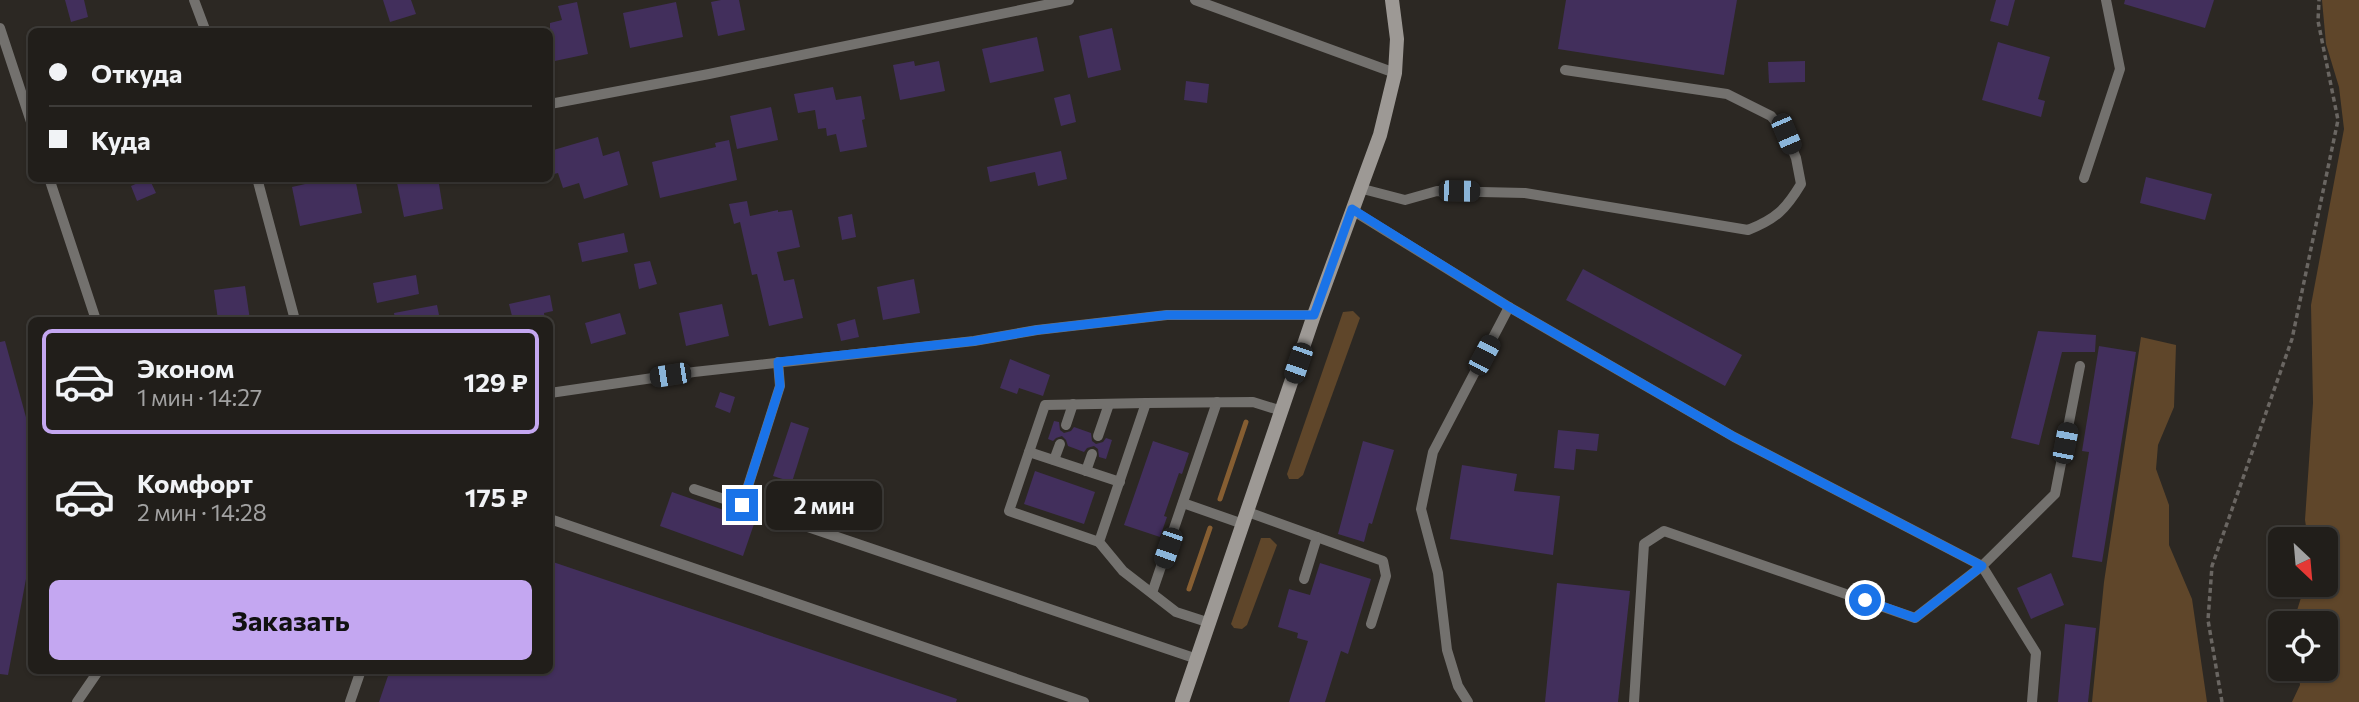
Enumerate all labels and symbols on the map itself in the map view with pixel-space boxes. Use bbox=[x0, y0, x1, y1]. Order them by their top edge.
car bbox=[1769, 111, 1804, 157]
car bbox=[1438, 180, 1481, 202]
car bbox=[1465, 332, 1504, 378]
car bbox=[1282, 340, 1315, 386]
car bbox=[648, 361, 693, 389]
car bbox=[2051, 420, 2080, 466]
callout: 2 мин bbox=[766, 480, 882, 530]
route end bbox=[726, 489, 758, 521]
car bbox=[1152, 525, 1185, 571]
north arrow bbox=[2268, 527, 2338, 597]
route start bbox=[1849, 584, 1881, 616]

